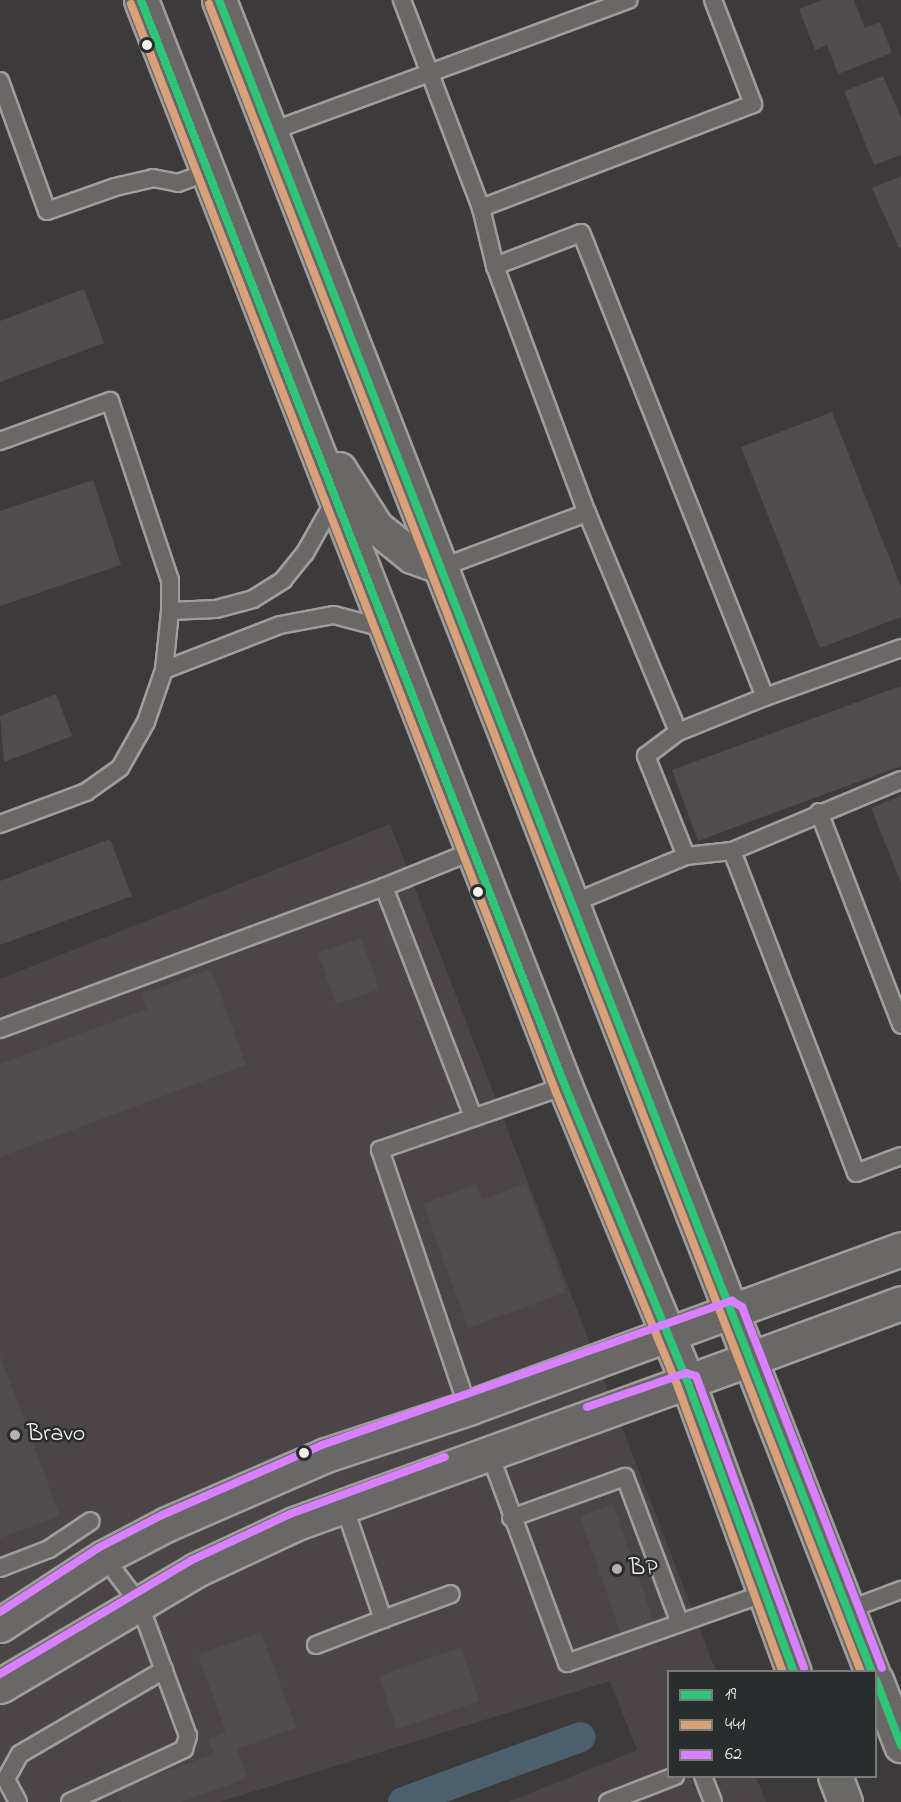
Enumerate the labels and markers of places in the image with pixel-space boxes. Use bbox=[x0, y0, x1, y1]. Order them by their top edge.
unlabelled marker bbox=[141, 39, 153, 51]
unlabelled marker bbox=[472, 886, 484, 898]
place label: Bravo bbox=[27, 1421, 85, 1449]
marker: Bravo bbox=[8, 1428, 22, 1442]
unlabelled marker bbox=[298, 1447, 310, 1459]
place label: BP bbox=[629, 1555, 658, 1583]
marker: BP bbox=[610, 1562, 624, 1576]

